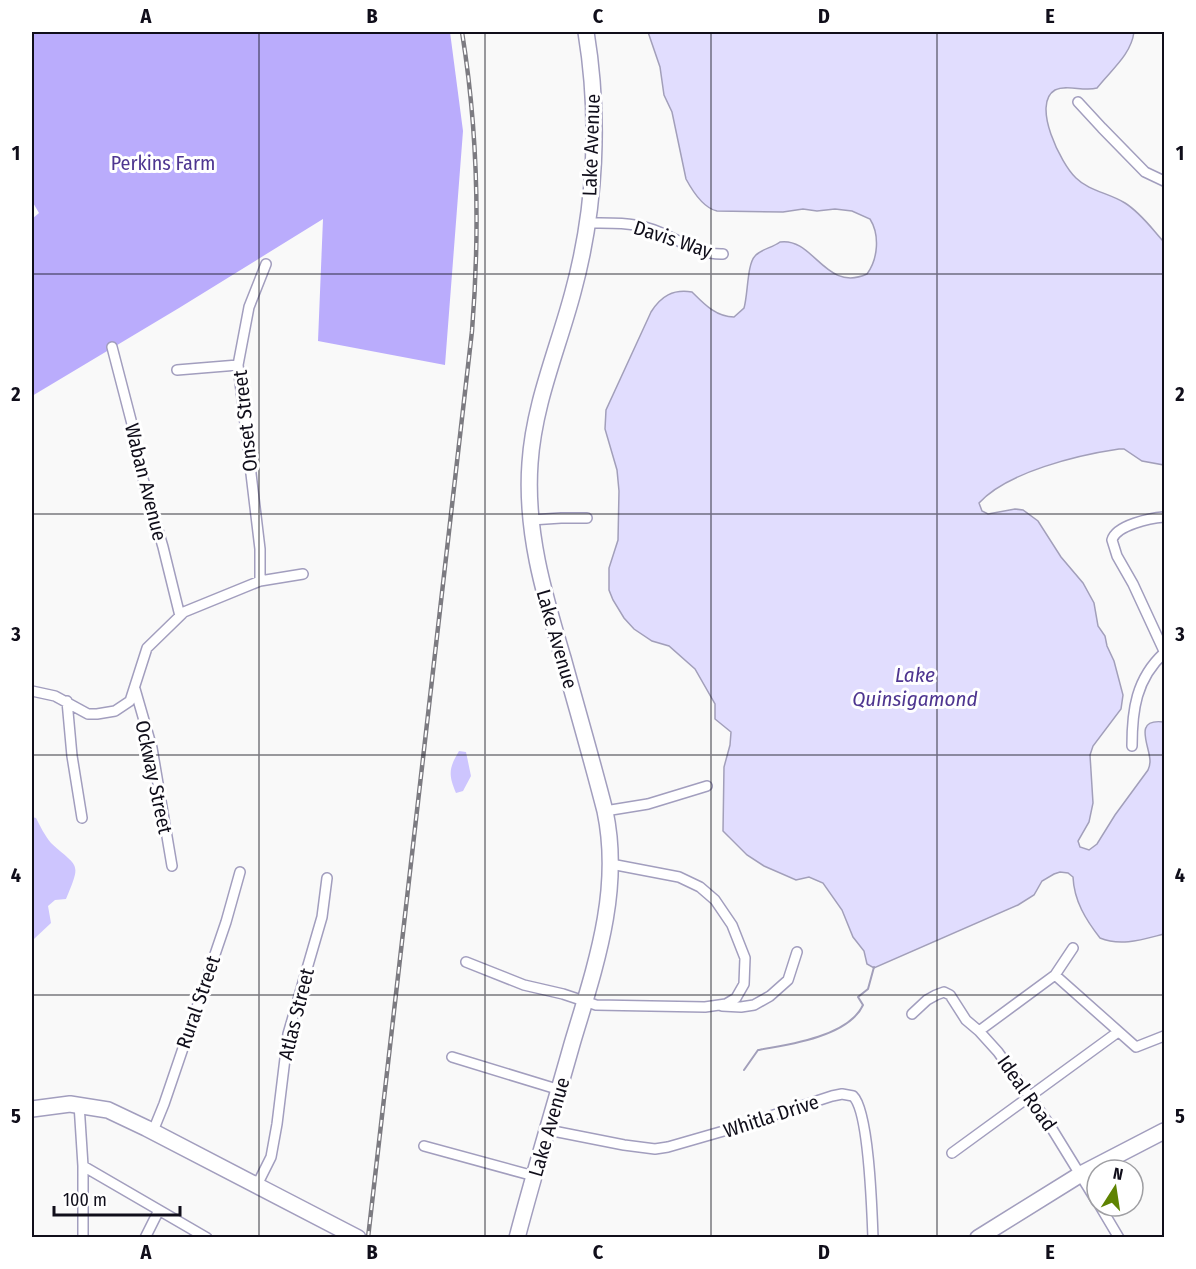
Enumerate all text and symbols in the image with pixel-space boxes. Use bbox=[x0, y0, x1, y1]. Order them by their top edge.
text: A bbox=[140, 4, 153, 28]
text: B bbox=[366, 4, 378, 28]
text: C bbox=[593, 4, 604, 28]
text: D bbox=[818, 4, 830, 28]
text: E bbox=[1045, 4, 1055, 28]
street label: Lake Avenue bbox=[577, 93, 605, 197]
text: 1 bbox=[12, 141, 20, 165]
text: 1 bbox=[1176, 141, 1184, 165]
park label: Perkins Farm bbox=[111, 151, 215, 175]
street label: Davis Way bbox=[631, 215, 715, 263]
street label: Onset Street bbox=[228, 369, 262, 473]
text: 2 bbox=[10, 382, 21, 406]
text: 2 bbox=[1174, 382, 1185, 406]
street label: Waban Avenue bbox=[120, 421, 172, 543]
street label: Lake Avenue bbox=[531, 587, 583, 691]
text: 3 bbox=[10, 622, 21, 646]
text: 3 bbox=[1174, 622, 1185, 646]
water label: Lake Quinsigamond bbox=[852, 662, 978, 712]
street label: Ockway Street bbox=[130, 718, 178, 836]
text: 4 bbox=[11, 863, 21, 887]
text: 4 bbox=[1175, 863, 1185, 887]
street label: Rural Street bbox=[171, 952, 225, 1052]
street label: Atlas Street bbox=[273, 965, 319, 1063]
street label: Ideal Road bbox=[992, 1051, 1062, 1135]
street label: Lake Avenue bbox=[523, 1075, 575, 1179]
street label: Whitla Drive bbox=[720, 1089, 822, 1143]
text: 5 bbox=[11, 1104, 21, 1128]
text: 5 bbox=[1175, 1104, 1185, 1128]
north arrow bbox=[1085, 1158, 1145, 1218]
text: N bbox=[1111, 1164, 1125, 1184]
scale bar bbox=[54, 1179, 180, 1217]
text: 100 m bbox=[63, 1189, 107, 1211]
text: A bbox=[140, 1240, 153, 1264]
text: B bbox=[366, 1240, 378, 1264]
text: C bbox=[593, 1240, 604, 1264]
text: D bbox=[818, 1240, 830, 1264]
text: E bbox=[1045, 1240, 1055, 1264]

